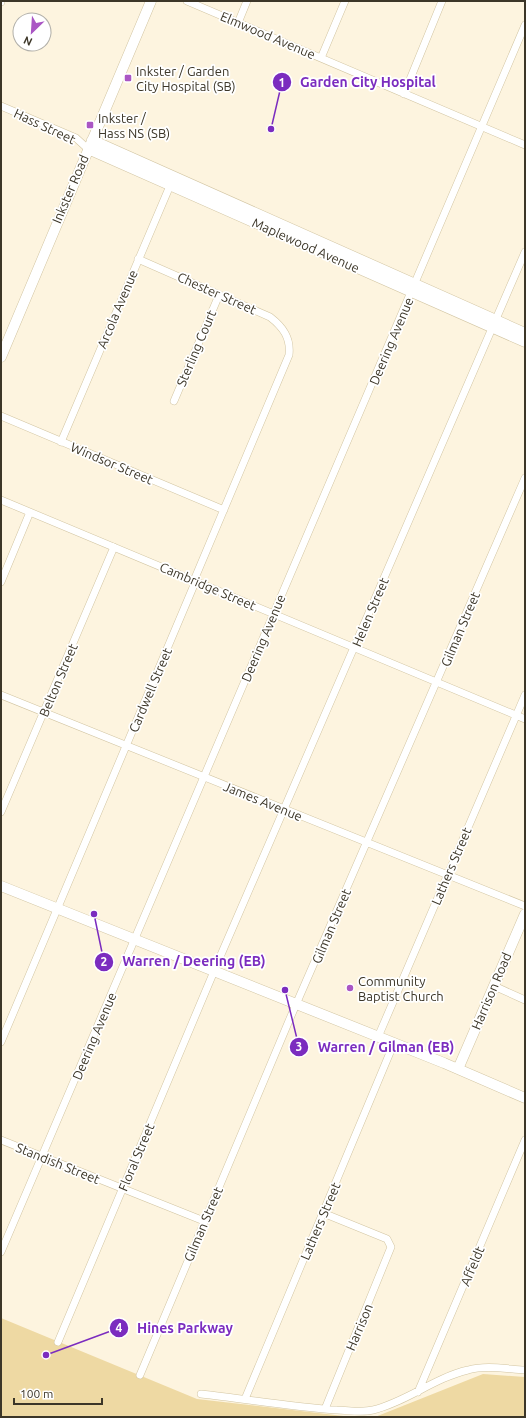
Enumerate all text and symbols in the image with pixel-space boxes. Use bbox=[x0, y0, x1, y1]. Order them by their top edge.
street label: Elmwood Avenue bbox=[219, 9, 317, 61]
north arrow bbox=[12, 12, 52, 52]
text: N bbox=[22, 34, 34, 48]
place label: Inkster / Garden City Hospital (SB) bbox=[136, 64, 236, 94]
callout: Garden City Hospital bbox=[272, 69, 443, 95]
marker: Inkster / Garden City Hospital (SB) bbox=[123, 73, 133, 83]
text: Garden City Hospital bbox=[300, 74, 436, 90]
text: 1 bbox=[279, 76, 285, 89]
street label: Hass Street bbox=[12, 106, 78, 146]
place label: Inkster / Hass NS (SB) bbox=[98, 111, 170, 141]
marker: Inkster / Hass NS (SB) bbox=[85, 120, 95, 130]
street label: Inkster Road bbox=[49, 153, 91, 225]
street label: Maplewood Avenue bbox=[250, 215, 362, 275]
street label: Arcola Avenue bbox=[94, 268, 140, 350]
street label: Chester Street bbox=[175, 269, 259, 317]
street label: Deering Avenue bbox=[366, 295, 416, 387]
street label: Sterling Court bbox=[174, 308, 218, 388]
street label: Windsor Street bbox=[69, 439, 155, 487]
street label: Cambridge Street bbox=[158, 559, 258, 613]
street label: Helen Street bbox=[349, 575, 391, 649]
street label: Gilman Street bbox=[438, 590, 482, 668]
street label: Deering Avenue bbox=[238, 592, 288, 684]
street label: Belton Street bbox=[36, 641, 80, 719]
street label: Cardwell Street bbox=[126, 646, 174, 734]
street label: James Avenue bbox=[221, 779, 305, 823]
street label: Lathers Street bbox=[428, 825, 474, 907]
street label: Gilman Street bbox=[309, 887, 353, 965]
callout: Warren / Deering (EB) bbox=[94, 949, 274, 975]
street label: Harrison Road bbox=[468, 950, 514, 1032]
text: Warren / Deering (EB) bbox=[122, 953, 266, 969]
text: 2 bbox=[101, 955, 108, 968]
place label: Community Baptist Church bbox=[358, 974, 444, 1003]
marker: Community Baptist Church bbox=[345, 983, 355, 993]
street label: Deering Avenue bbox=[69, 990, 119, 1082]
callout: Warren / Gilman (EB) bbox=[289, 1034, 462, 1060]
text: Warren / Gilman (EB) bbox=[318, 1039, 454, 1055]
text: 3 bbox=[296, 1040, 302, 1053]
street label: Floral Street bbox=[115, 1121, 157, 1193]
street label: Standish Street bbox=[14, 1140, 102, 1186]
street label: Lathers Street bbox=[297, 1180, 343, 1262]
street label: Gilman Street bbox=[181, 1185, 225, 1263]
street label: Affeldt bbox=[457, 1244, 487, 1288]
street label: Harrison bbox=[343, 1302, 375, 1352]
callout: Hines Parkway bbox=[109, 1315, 241, 1341]
text: Hines Parkway bbox=[137, 1320, 234, 1336]
text: 4 bbox=[116, 1321, 123, 1334]
scale bar bbox=[14, 1380, 102, 1406]
text: 100 m bbox=[20, 1387, 53, 1400]

